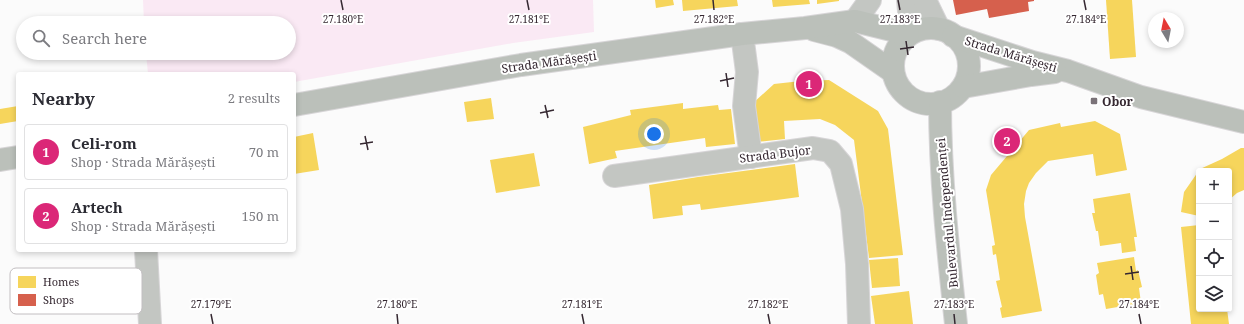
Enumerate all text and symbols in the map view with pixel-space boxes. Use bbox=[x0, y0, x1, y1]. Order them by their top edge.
text: 27.180°E bbox=[323, 12, 363, 26]
text: 27.181°E bbox=[509, 12, 549, 26]
text: 27.182°E bbox=[694, 12, 734, 26]
text: 27.183°E bbox=[880, 12, 920, 26]
text: 27.184°E bbox=[1066, 12, 1106, 26]
north arrow bbox=[1148, 12, 1184, 48]
search box bbox=[16, 16, 296, 60]
icon: search bbox=[30, 27, 52, 49]
text: Search here bbox=[62, 28, 147, 48]
street label: Strada Mărășești bbox=[963, 32, 1059, 76]
street label: Strada Mărășești bbox=[500, 47, 598, 77]
pin: 1 bbox=[796, 69, 822, 99]
text: Nearby bbox=[32, 87, 95, 110]
text: 2 results bbox=[228, 89, 280, 107]
place label: Obor bbox=[1102, 93, 1134, 110]
marker: Obor bbox=[1089, 96, 1099, 106]
your location bbox=[644, 124, 664, 144]
pin: 2 bbox=[994, 126, 1020, 156]
text: Celi-rom bbox=[71, 133, 137, 153]
street label: Bulevardul Independenței bbox=[932, 137, 962, 289]
street label: Strada Bujor bbox=[738, 141, 812, 167]
text: 1 bbox=[42, 143, 50, 161]
text: 70 m bbox=[249, 143, 279, 161]
text: Shop · Strada Mărășești bbox=[71, 153, 215, 171]
map controls bbox=[1196, 168, 1232, 312]
button: + bbox=[1196, 168, 1232, 204]
text: Artech bbox=[71, 197, 123, 217]
button: − bbox=[1196, 204, 1232, 240]
text: 2 bbox=[42, 207, 50, 225]
text: 150 m bbox=[242, 207, 279, 225]
text: Shop · Strada Mărășești bbox=[71, 217, 215, 235]
button: locate bbox=[1196, 240, 1232, 276]
legend bbox=[10, 268, 142, 314]
text: Homes bbox=[43, 274, 79, 289]
button: layers bbox=[1196, 276, 1232, 312]
text: Shops bbox=[43, 292, 74, 307]
text: 27.179°E bbox=[191, 297, 231, 311]
text: 27.180°E bbox=[377, 297, 417, 311]
text: 27.181°E bbox=[562, 297, 602, 311]
text: 27.182°E bbox=[748, 297, 788, 311]
text: 27.183°E bbox=[934, 297, 974, 311]
text: 27.184°E bbox=[1119, 297, 1159, 311]

